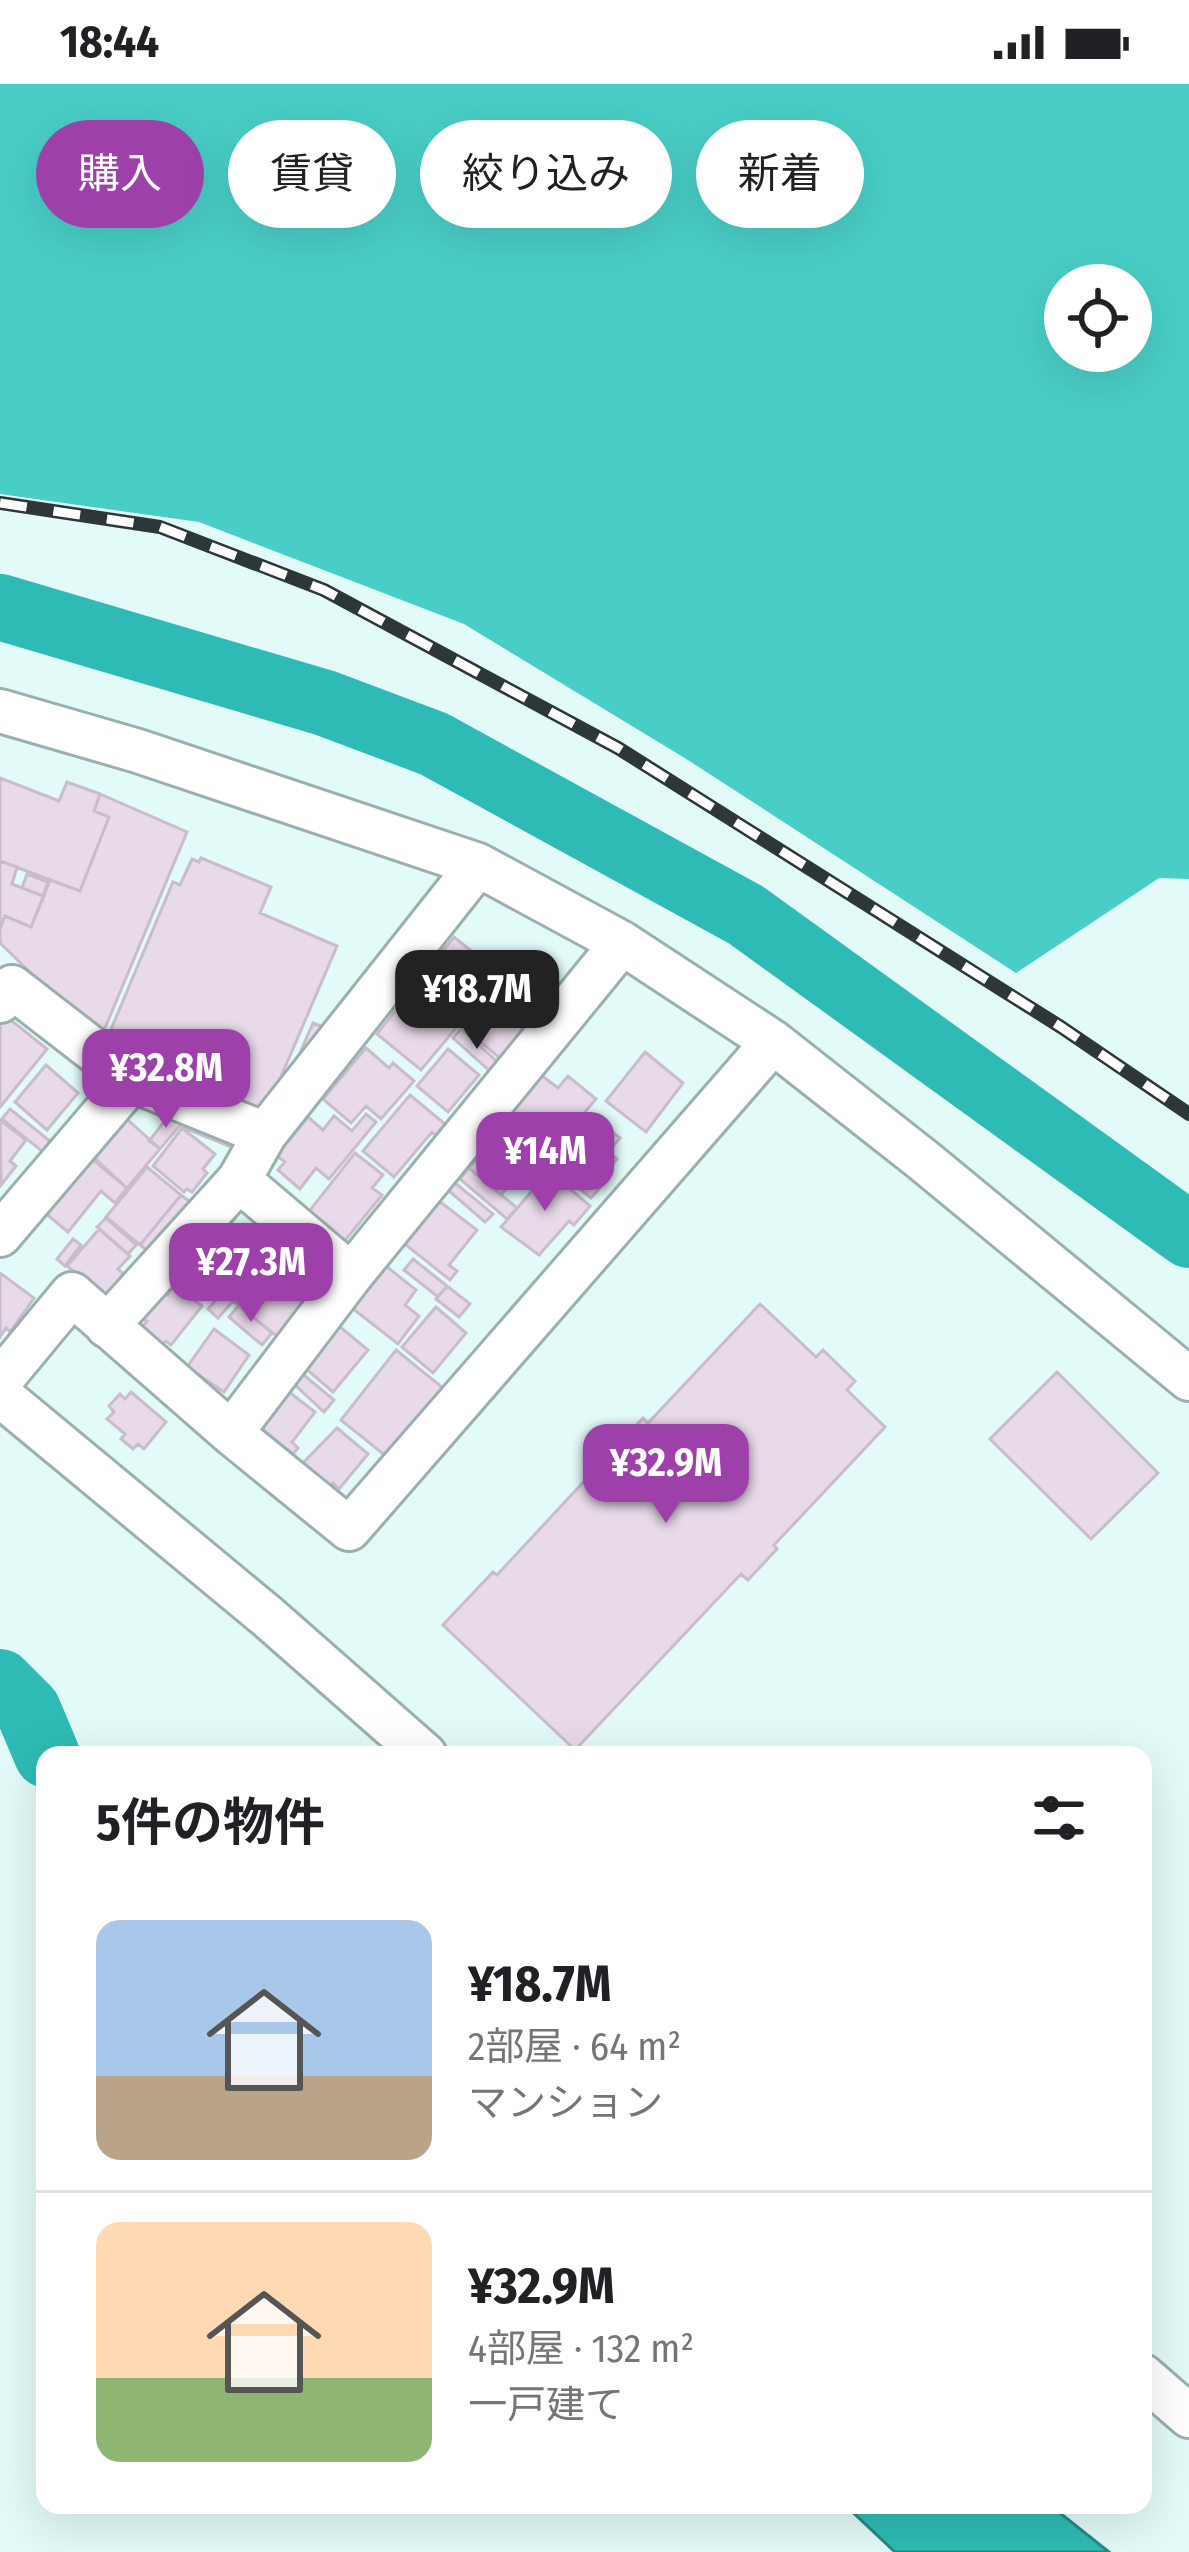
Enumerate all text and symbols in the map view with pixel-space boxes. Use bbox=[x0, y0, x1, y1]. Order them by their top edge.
text: 18:44 bbox=[60, 15, 159, 69]
chip: 購入 bbox=[36, 120, 204, 228]
chip: 賃貸 bbox=[228, 120, 396, 228]
chip: 絞り込み bbox=[420, 120, 672, 228]
chip: 新着 bbox=[696, 120, 864, 228]
map controls bbox=[1044, 264, 1152, 372]
button: locate bbox=[1044, 264, 1152, 372]
pin: ¥18.7M bbox=[379, 950, 575, 1052]
text: ¥18.7M bbox=[422, 966, 532, 1012]
pin: ¥32.8M bbox=[68, 1029, 264, 1131]
text: ¥32.8M bbox=[109, 1045, 223, 1091]
pin: ¥14M bbox=[474, 1112, 616, 1214]
text: ¥14M bbox=[503, 1128, 587, 1174]
pin: ¥27.3M bbox=[153, 1223, 349, 1325]
text: ¥27.3M bbox=[196, 1239, 306, 1285]
pin: ¥32.9M bbox=[568, 1424, 764, 1526]
text: ¥32.9M bbox=[610, 1440, 722, 1486]
icon: filters bbox=[1026, 1785, 1092, 1851]
text: 5件の物件 bbox=[96, 1792, 325, 1854]
text: ¥18.7M bbox=[468, 1953, 611, 2015]
icon: home bbox=[192, 1968, 336, 2112]
text: 2部屋 · 64 m² bbox=[468, 2024, 681, 2070]
text: マンション bbox=[468, 2080, 663, 2126]
text: ¥32.9M bbox=[468, 2255, 615, 2317]
icon: home bbox=[192, 2270, 336, 2414]
text: 4部屋 · 132 m² bbox=[468, 2326, 694, 2372]
text: 一戸建て bbox=[468, 2382, 624, 2428]

